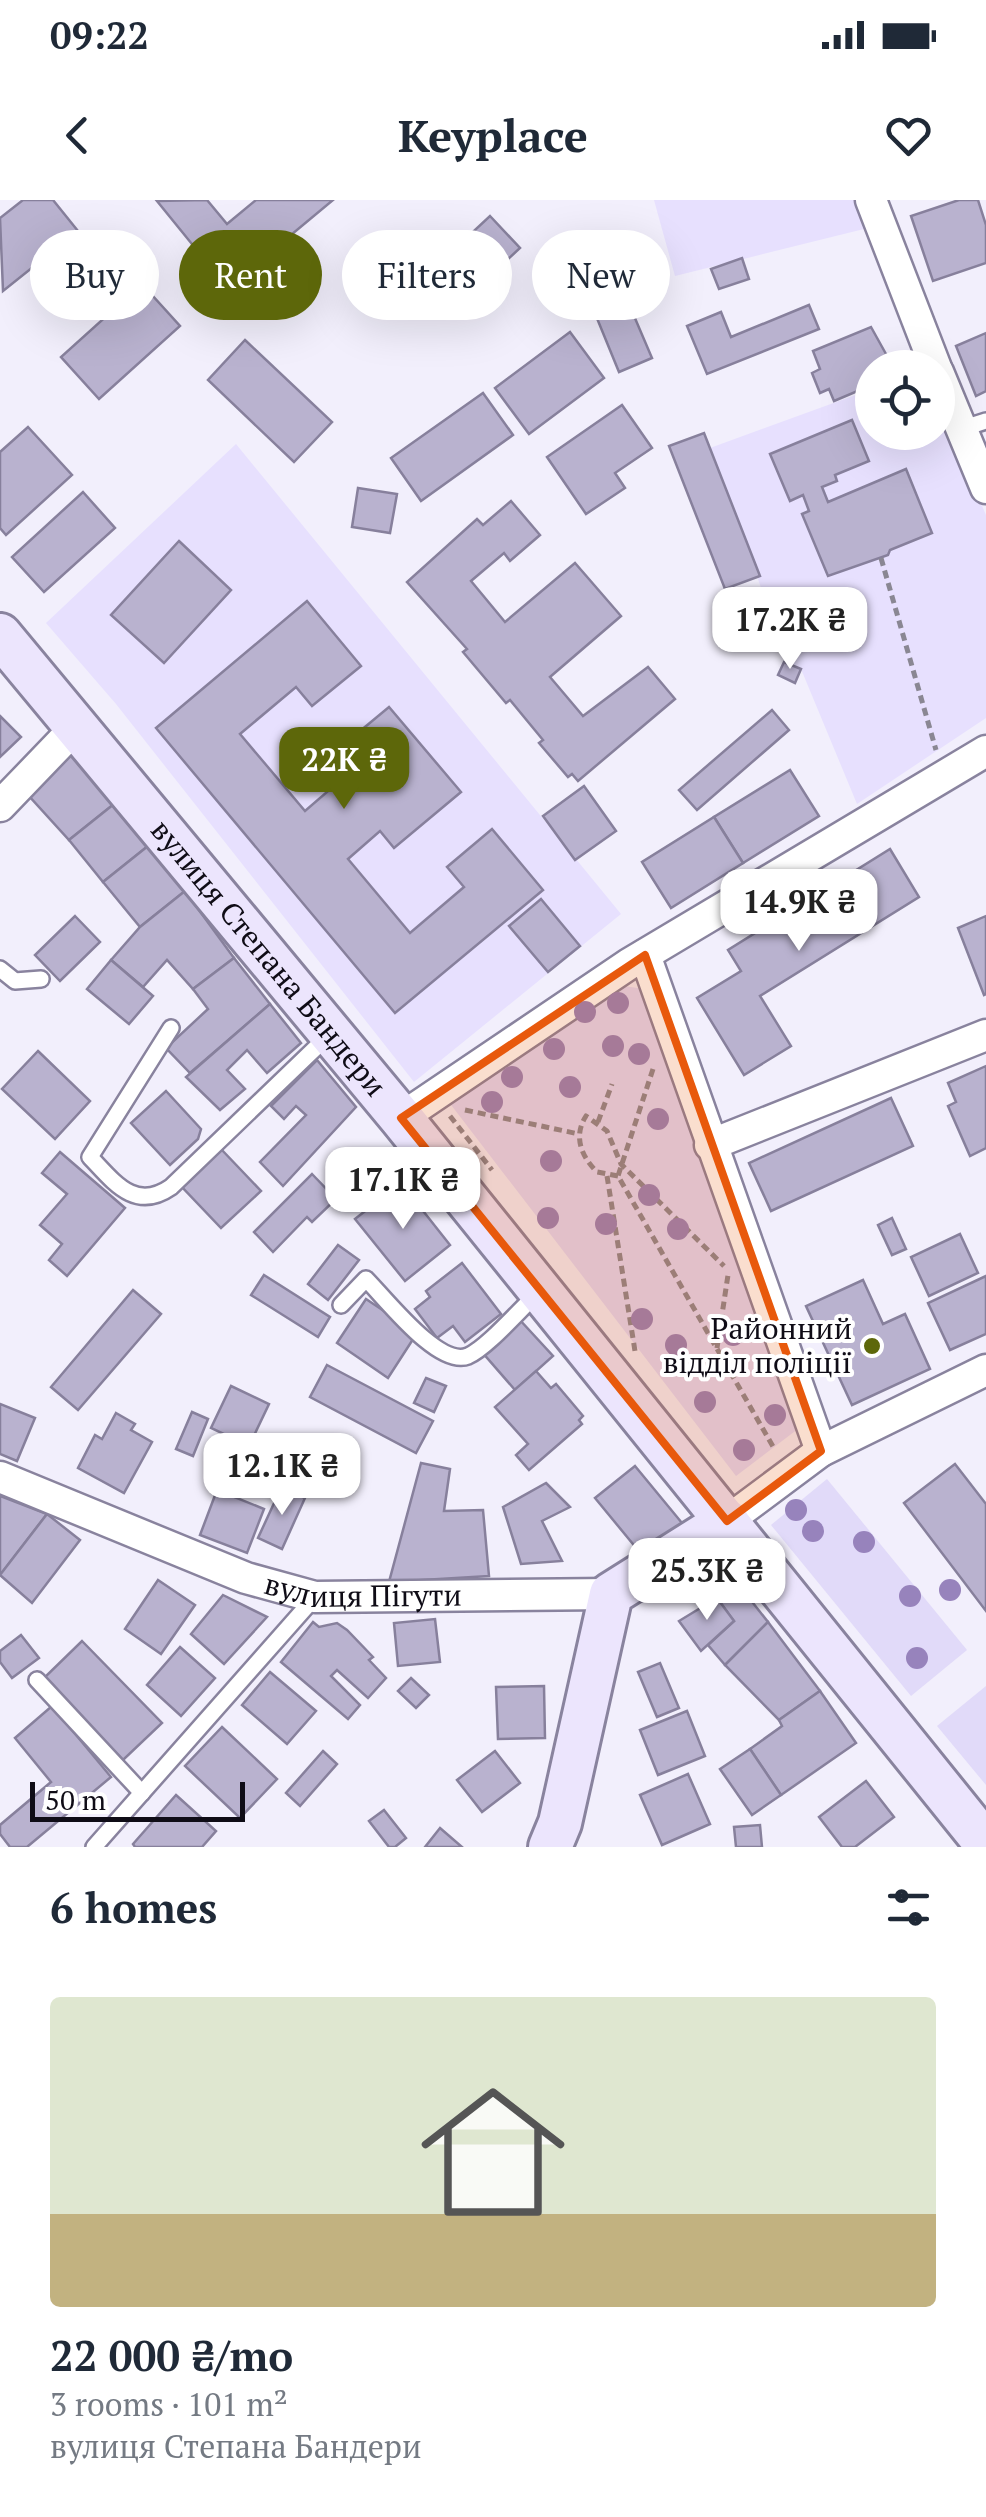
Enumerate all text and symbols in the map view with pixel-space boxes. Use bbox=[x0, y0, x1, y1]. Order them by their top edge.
text: 09:22 bbox=[50, 10, 149, 60]
text: Keyplace bbox=[398, 105, 588, 165]
icon: back bbox=[50, 108, 105, 163]
icon: heart bbox=[881, 108, 936, 163]
chip: Buy bbox=[30, 230, 159, 320]
chip: Rent bbox=[179, 230, 322, 320]
chip: Filters bbox=[342, 230, 512, 320]
chip: New bbox=[532, 230, 670, 320]
map controls bbox=[855, 350, 955, 450]
button: locate bbox=[855, 350, 955, 450]
pin: 17.2K ₴ bbox=[698, 587, 882, 672]
text: 17.2K ₴ bbox=[734, 598, 846, 640]
pin: 22K ₴ bbox=[274, 727, 414, 812]
text: 22K ₴ bbox=[301, 738, 387, 780]
street label: вулиця Степана Бандери bbox=[142, 811, 396, 1104]
pin: 14.9K ₴ bbox=[707, 869, 891, 954]
text: 14.9K ₴ bbox=[742, 880, 856, 922]
pin: 17.1K ₴ bbox=[311, 1147, 495, 1232]
text: 17.1K ₴ bbox=[347, 1158, 459, 1200]
place label: Районний відділ поліції bbox=[663, 1308, 852, 1382]
marker: Районний відділ поліції bbox=[861, 1335, 883, 1357]
pin: 12.1K ₴ bbox=[190, 1433, 374, 1518]
text: 12.1K ₴ bbox=[225, 1444, 339, 1486]
pin: 25.3K ₴ bbox=[615, 1538, 799, 1623]
text: 25.3K ₴ bbox=[650, 1549, 764, 1591]
street label: вулиця Пігути bbox=[260, 1563, 462, 1616]
scale bar bbox=[30, 1777, 245, 1822]
text: 50 m bbox=[45, 1781, 106, 1818]
text: 6 homes bbox=[50, 1879, 217, 1935]
icon: filters bbox=[881, 1880, 936, 1935]
icon: home bbox=[403, 2062, 583, 2242]
text: 22 000 ₴/mo bbox=[50, 2327, 293, 2383]
text: 3 rooms · 101 m² bbox=[50, 2383, 288, 2425]
text: вулиця Степана Бандери bbox=[50, 2425, 422, 2467]

